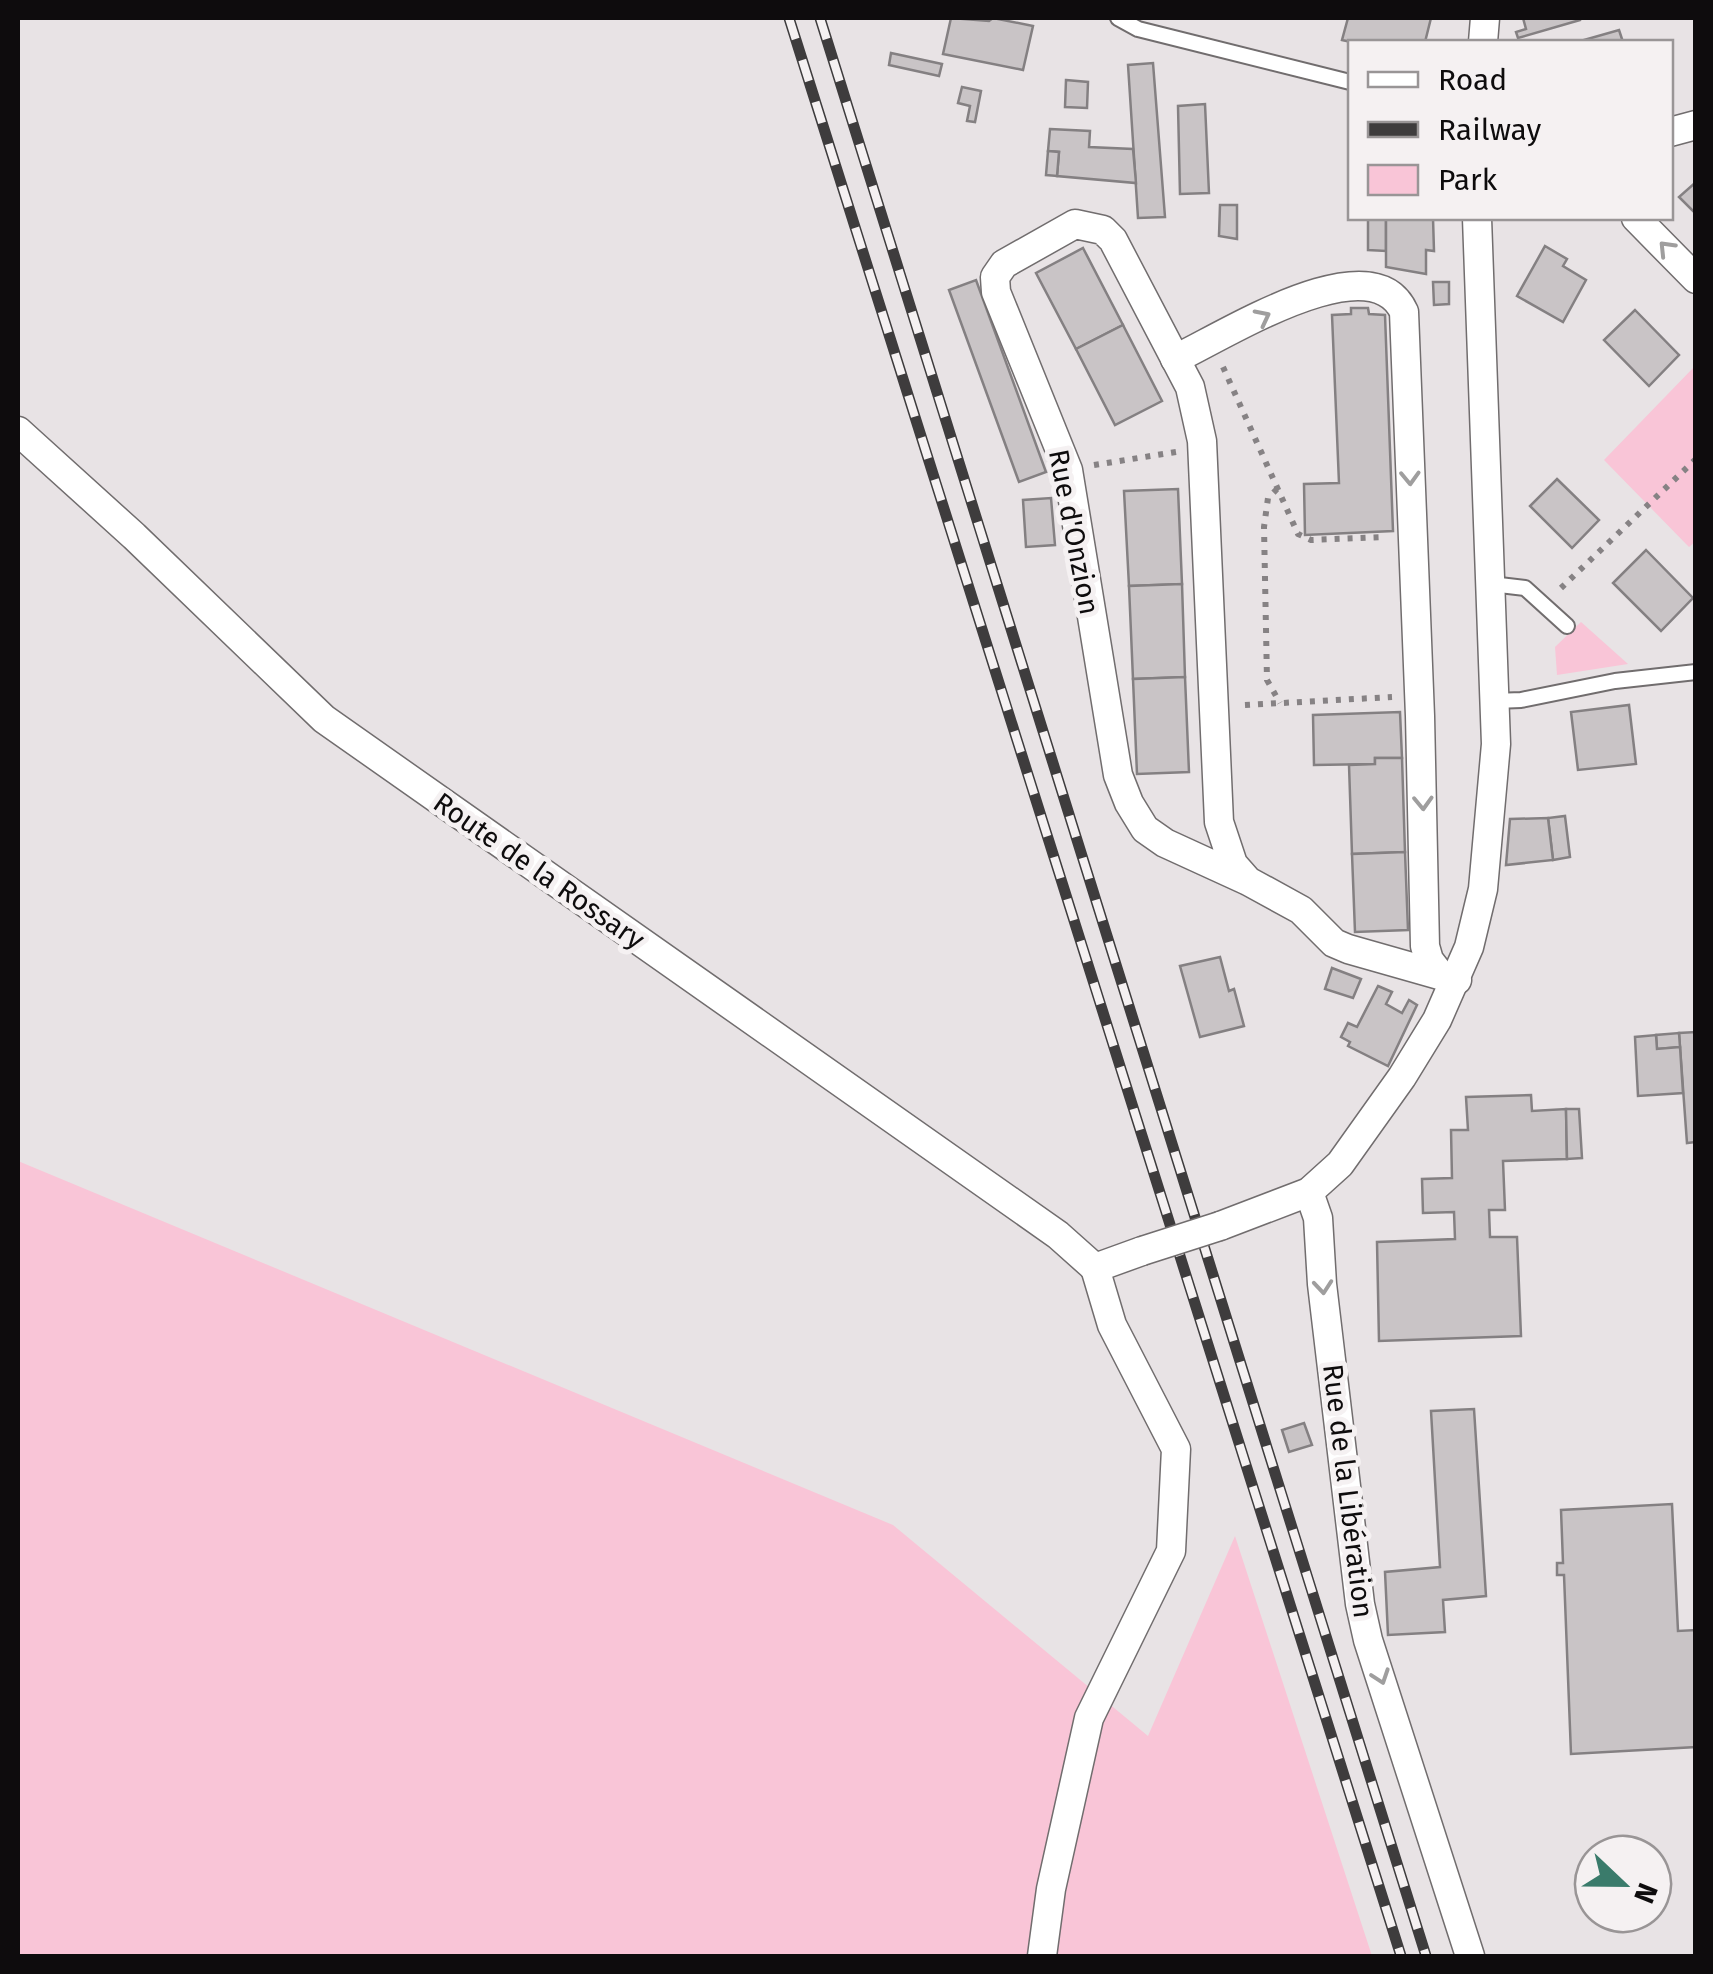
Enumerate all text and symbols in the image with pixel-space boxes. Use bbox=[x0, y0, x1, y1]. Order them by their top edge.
legend bbox=[1348, 40, 1673, 220]
text: Road bbox=[1438, 62, 1507, 98]
text: Railway bbox=[1438, 112, 1541, 148]
text: Park bbox=[1438, 162, 1498, 198]
one-way arrow bbox=[1659, 242, 1677, 260]
one-way arrow bbox=[1252, 309, 1270, 329]
street label: Rue d'Onzion bbox=[1042, 447, 1106, 617]
one-way arrow bbox=[1399, 471, 1420, 487]
street label: Route de la Rossary bbox=[427, 786, 651, 956]
one-way arrow bbox=[1412, 795, 1433, 811]
one-way arrow bbox=[1311, 1280, 1333, 1296]
street label: Rue de la Libération bbox=[1316, 1362, 1380, 1620]
one-way arrow bbox=[1369, 1667, 1390, 1684]
north arrow bbox=[1573, 1834, 1673, 1934]
text: N bbox=[1627, 1878, 1664, 1908]

